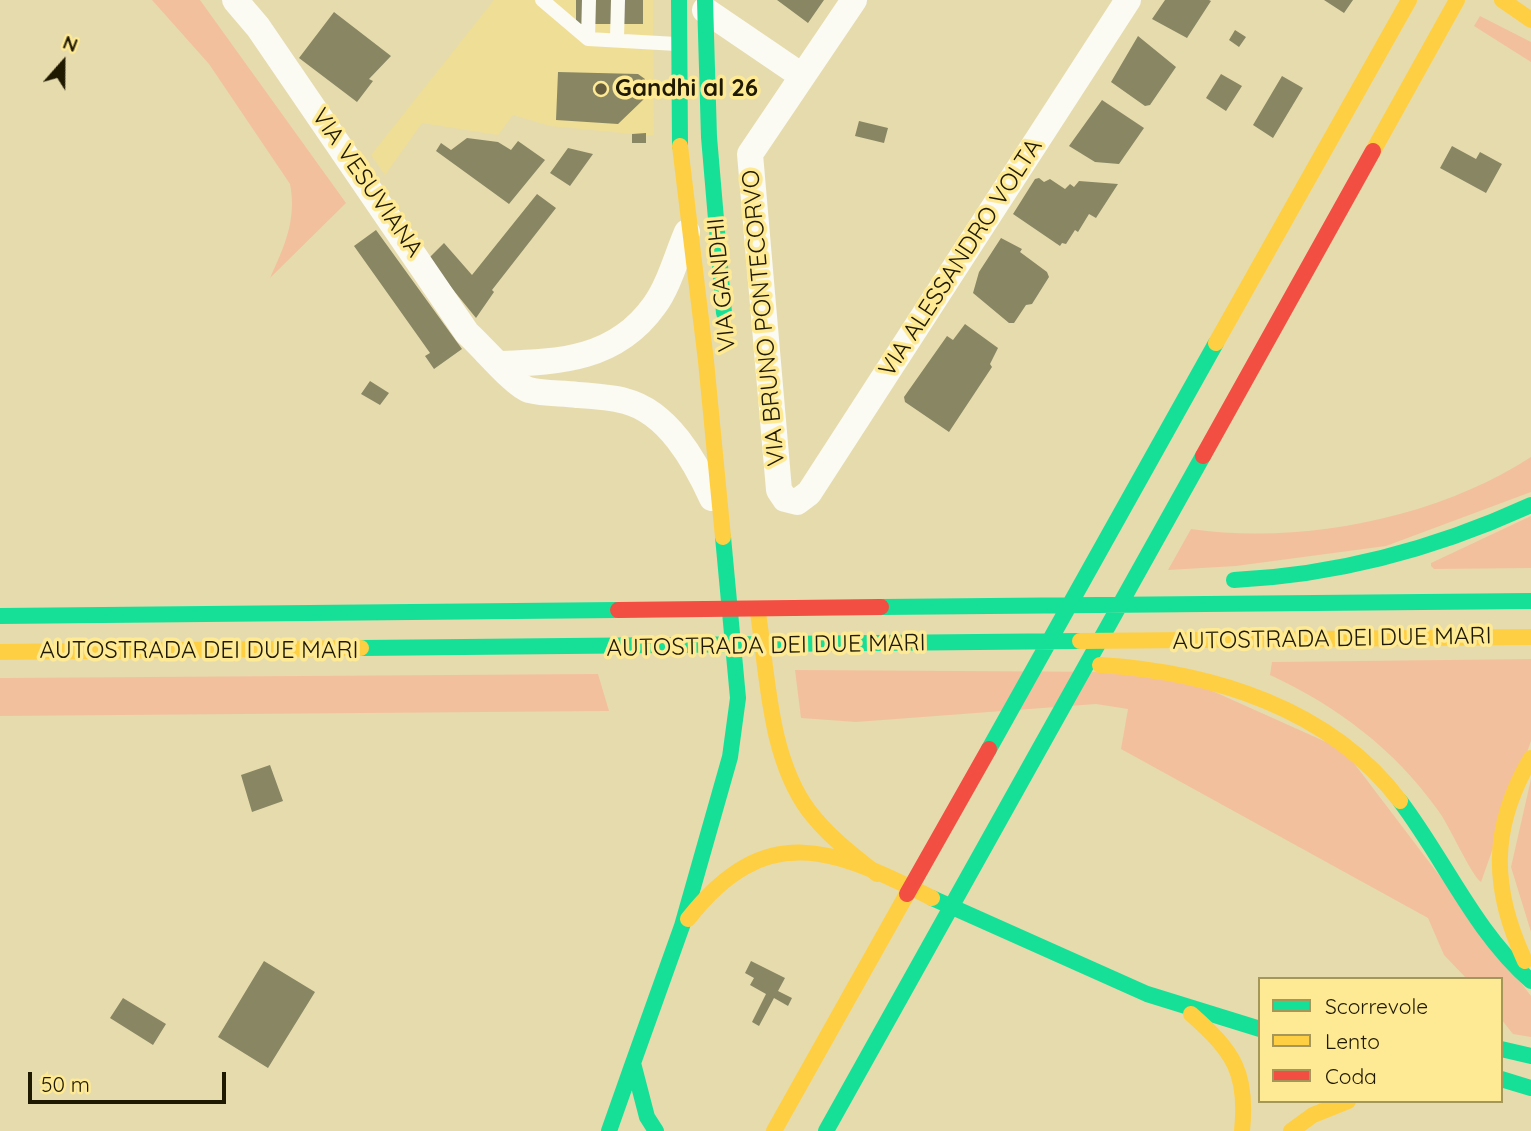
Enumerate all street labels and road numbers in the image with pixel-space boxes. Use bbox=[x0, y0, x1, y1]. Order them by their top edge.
street label: VIA VESUVIANA bbox=[305, 103, 429, 263]
street label: VIA ALESSANDRO VOLTA bbox=[873, 133, 1049, 383]
street label: VIA BRUNO PONTECORVO bbox=[737, 169, 791, 467]
street label: VIA GANDHI bbox=[702, 217, 742, 353]
street label: AUTOSTRADA DEI DUE MARI bbox=[1172, 622, 1492, 656]
street label: AUTOSTRADA DEI DUE MARI bbox=[606, 629, 926, 663]
street label: AUTOSTRADA DEI DUE MARI bbox=[39, 637, 359, 665]

